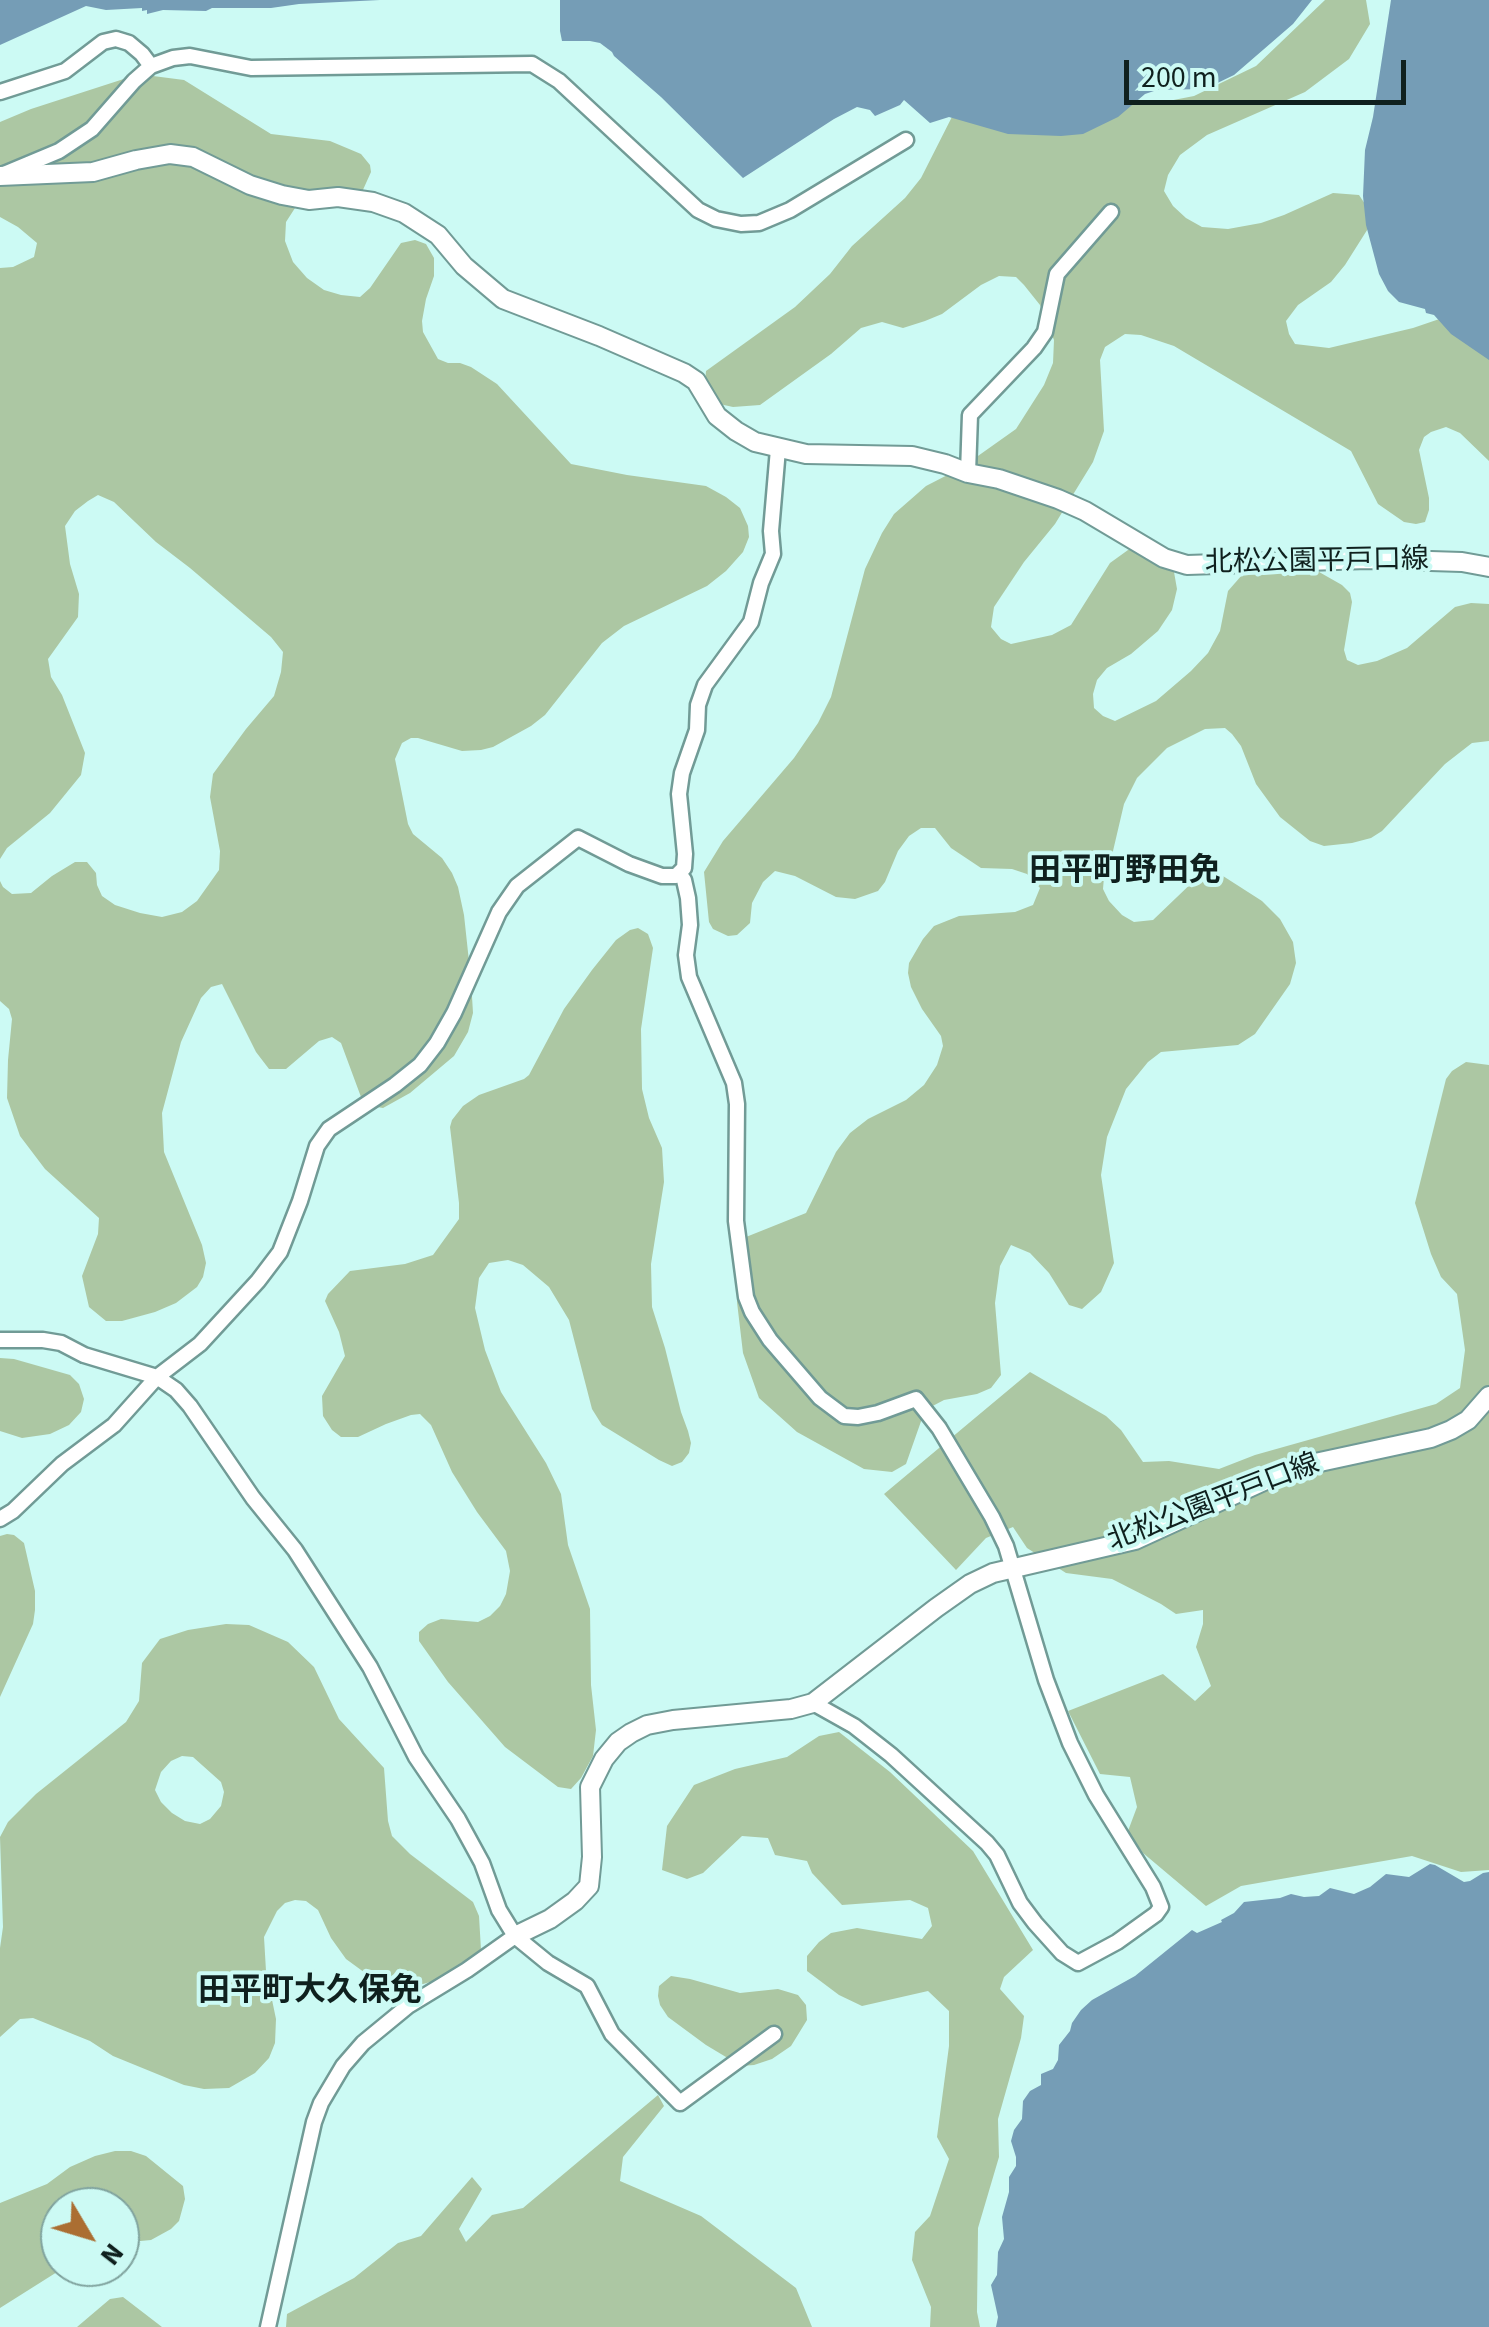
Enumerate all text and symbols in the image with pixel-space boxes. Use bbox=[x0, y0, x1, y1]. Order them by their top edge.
scale bar bbox=[1129, 40, 1412, 102]
text: 200 m bbox=[1141, 56, 1217, 99]
street label: 北松公園平戸口線 bbox=[1205, 544, 1429, 582]
district label: 田平町野田免 bbox=[1029, 854, 1221, 892]
street label: 北松公園平戸口線 bbox=[1103, 1448, 1325, 1560]
district label: 田平町大久保免 bbox=[198, 1974, 422, 2012]
north arrow bbox=[40, 2187, 140, 2287]
text: N bbox=[91, 2235, 134, 2274]

